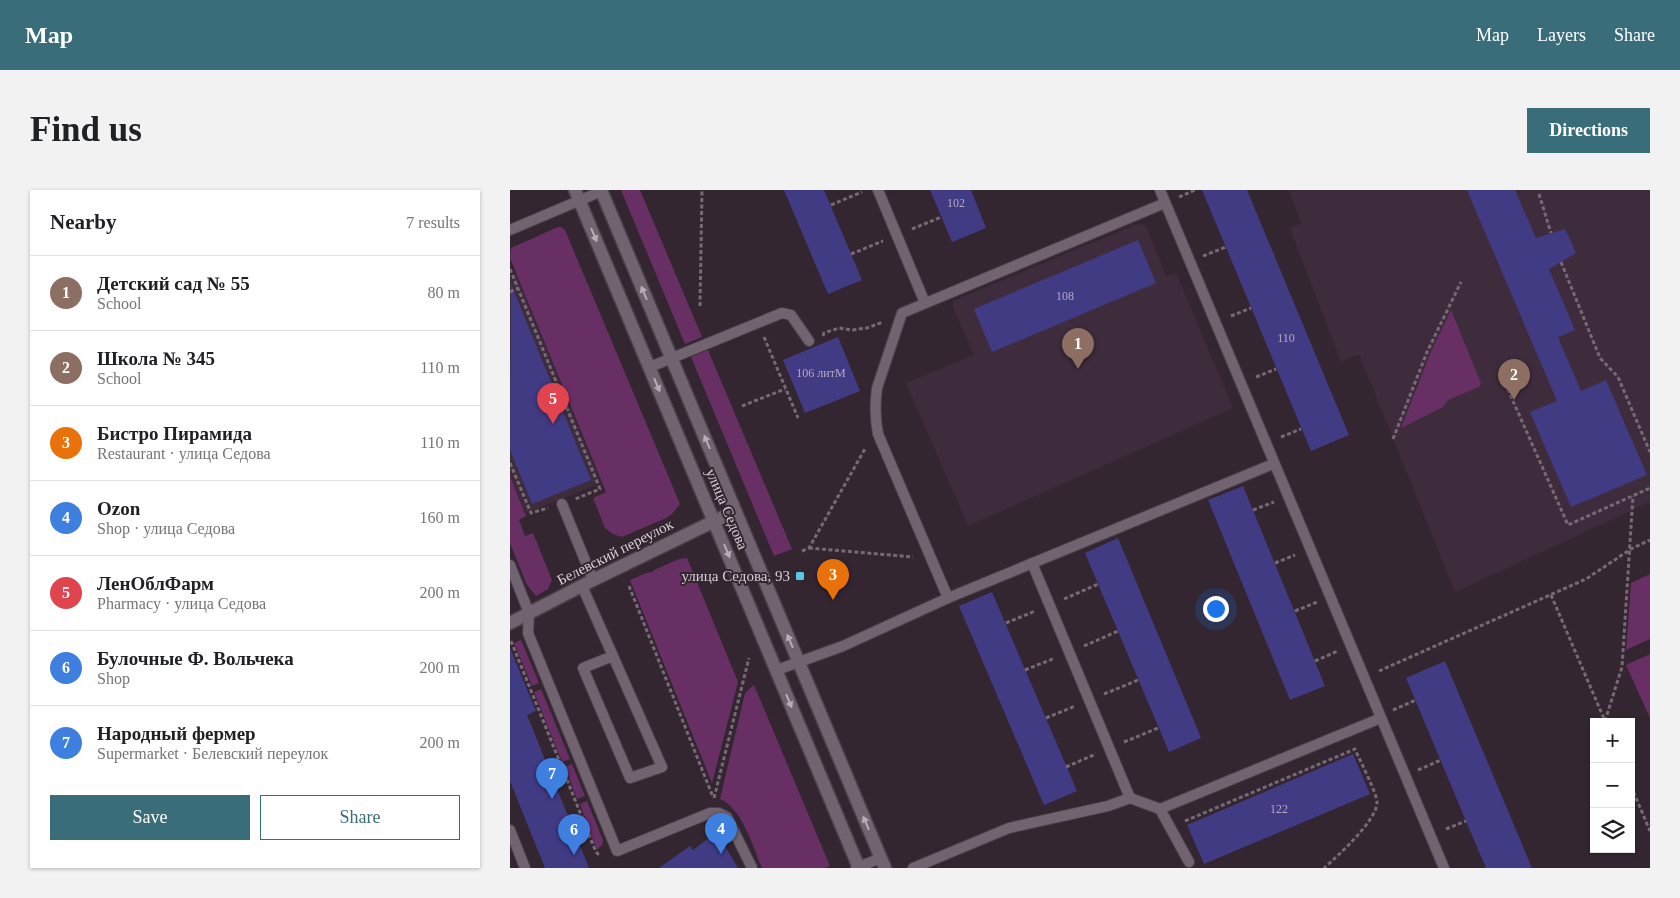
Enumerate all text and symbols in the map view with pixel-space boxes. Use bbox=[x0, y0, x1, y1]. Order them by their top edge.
text: Map bbox=[25, 22, 73, 48]
text: Map bbox=[1476, 25, 1509, 45]
text: Layers bbox=[1537, 25, 1586, 45]
text: Share bbox=[1614, 25, 1655, 45]
button: Directions bbox=[1527, 108, 1650, 153]
text: Find us bbox=[30, 110, 142, 149]
house number: 102 bbox=[947, 196, 965, 210]
text: Nearby bbox=[50, 210, 117, 234]
text: 7 results bbox=[406, 214, 460, 231]
one-way arrow bbox=[591, 228, 599, 242]
text: Детский сад № 55 bbox=[97, 273, 250, 294]
text: 1 bbox=[62, 284, 70, 301]
text: 80 m bbox=[428, 284, 460, 301]
one-way arrow bbox=[640, 285, 647, 300]
house number: 108 bbox=[1056, 289, 1074, 303]
text: School bbox=[97, 295, 141, 312]
pin: 1 bbox=[1062, 328, 1094, 369]
house number: 110 bbox=[1277, 331, 1295, 345]
text: Школа № 345 bbox=[97, 348, 215, 369]
text: 2 bbox=[62, 359, 70, 376]
text: 110 m bbox=[420, 359, 460, 376]
pin: 2 bbox=[1498, 359, 1530, 400]
house number: 106 литМ bbox=[796, 366, 846, 380]
text: School bbox=[97, 370, 141, 387]
one-way arrow bbox=[653, 378, 661, 393]
pin: 5 bbox=[537, 383, 569, 424]
text: Бистро Пирамида bbox=[97, 423, 252, 444]
text: 3 bbox=[62, 434, 70, 451]
text: 110 m bbox=[420, 434, 460, 451]
one-way arrow bbox=[702, 435, 710, 450]
text: Restaurant · улица Седова bbox=[97, 445, 271, 462]
street label: улица Седова bbox=[703, 466, 751, 552]
text: Ozon bbox=[97, 498, 140, 519]
text: 4 bbox=[62, 509, 70, 526]
text: 160 m bbox=[420, 509, 460, 526]
street label: Белевский переулок bbox=[554, 516, 676, 588]
text: Shop · улица Седова bbox=[97, 520, 235, 537]
one-way arrow bbox=[723, 544, 731, 558]
pin: 3 bbox=[817, 559, 849, 600]
place label: улица Седова, 93 bbox=[681, 568, 790, 584]
marker: улица Седова, 93 bbox=[794, 570, 806, 582]
text: ЛенОблФарм bbox=[97, 573, 214, 594]
text: 5 bbox=[62, 584, 70, 601]
text: 200 m bbox=[420, 584, 460, 601]
text: Pharmacy · улица Седова bbox=[97, 595, 266, 612]
your location bbox=[1203, 596, 1229, 622]
one-way arrow bbox=[786, 633, 794, 648]
text: Булочные Ф. Вольчека bbox=[97, 648, 294, 669]
text: 6 bbox=[62, 659, 70, 676]
text: 200 m bbox=[420, 659, 460, 676]
text: Shop bbox=[97, 670, 130, 687]
one-way arrow bbox=[786, 694, 794, 708]
map controls bbox=[1590, 718, 1635, 853]
button: + bbox=[1590, 718, 1635, 763]
text: Народный фермер bbox=[97, 723, 256, 744]
text: 7 bbox=[62, 734, 70, 751]
text: 200 m bbox=[420, 734, 460, 751]
text: Supermarket · Белевский переулок bbox=[97, 745, 328, 762]
pin: 7 bbox=[536, 758, 568, 799]
button: − bbox=[1590, 763, 1635, 808]
button: Save bbox=[50, 795, 250, 840]
button: Share bbox=[260, 795, 460, 840]
house number: 122 bbox=[1270, 802, 1288, 816]
button: layers bbox=[1590, 808, 1635, 853]
pin: 4 bbox=[705, 813, 737, 854]
pin: 6 bbox=[558, 814, 590, 855]
one-way arrow bbox=[862, 815, 870, 830]

